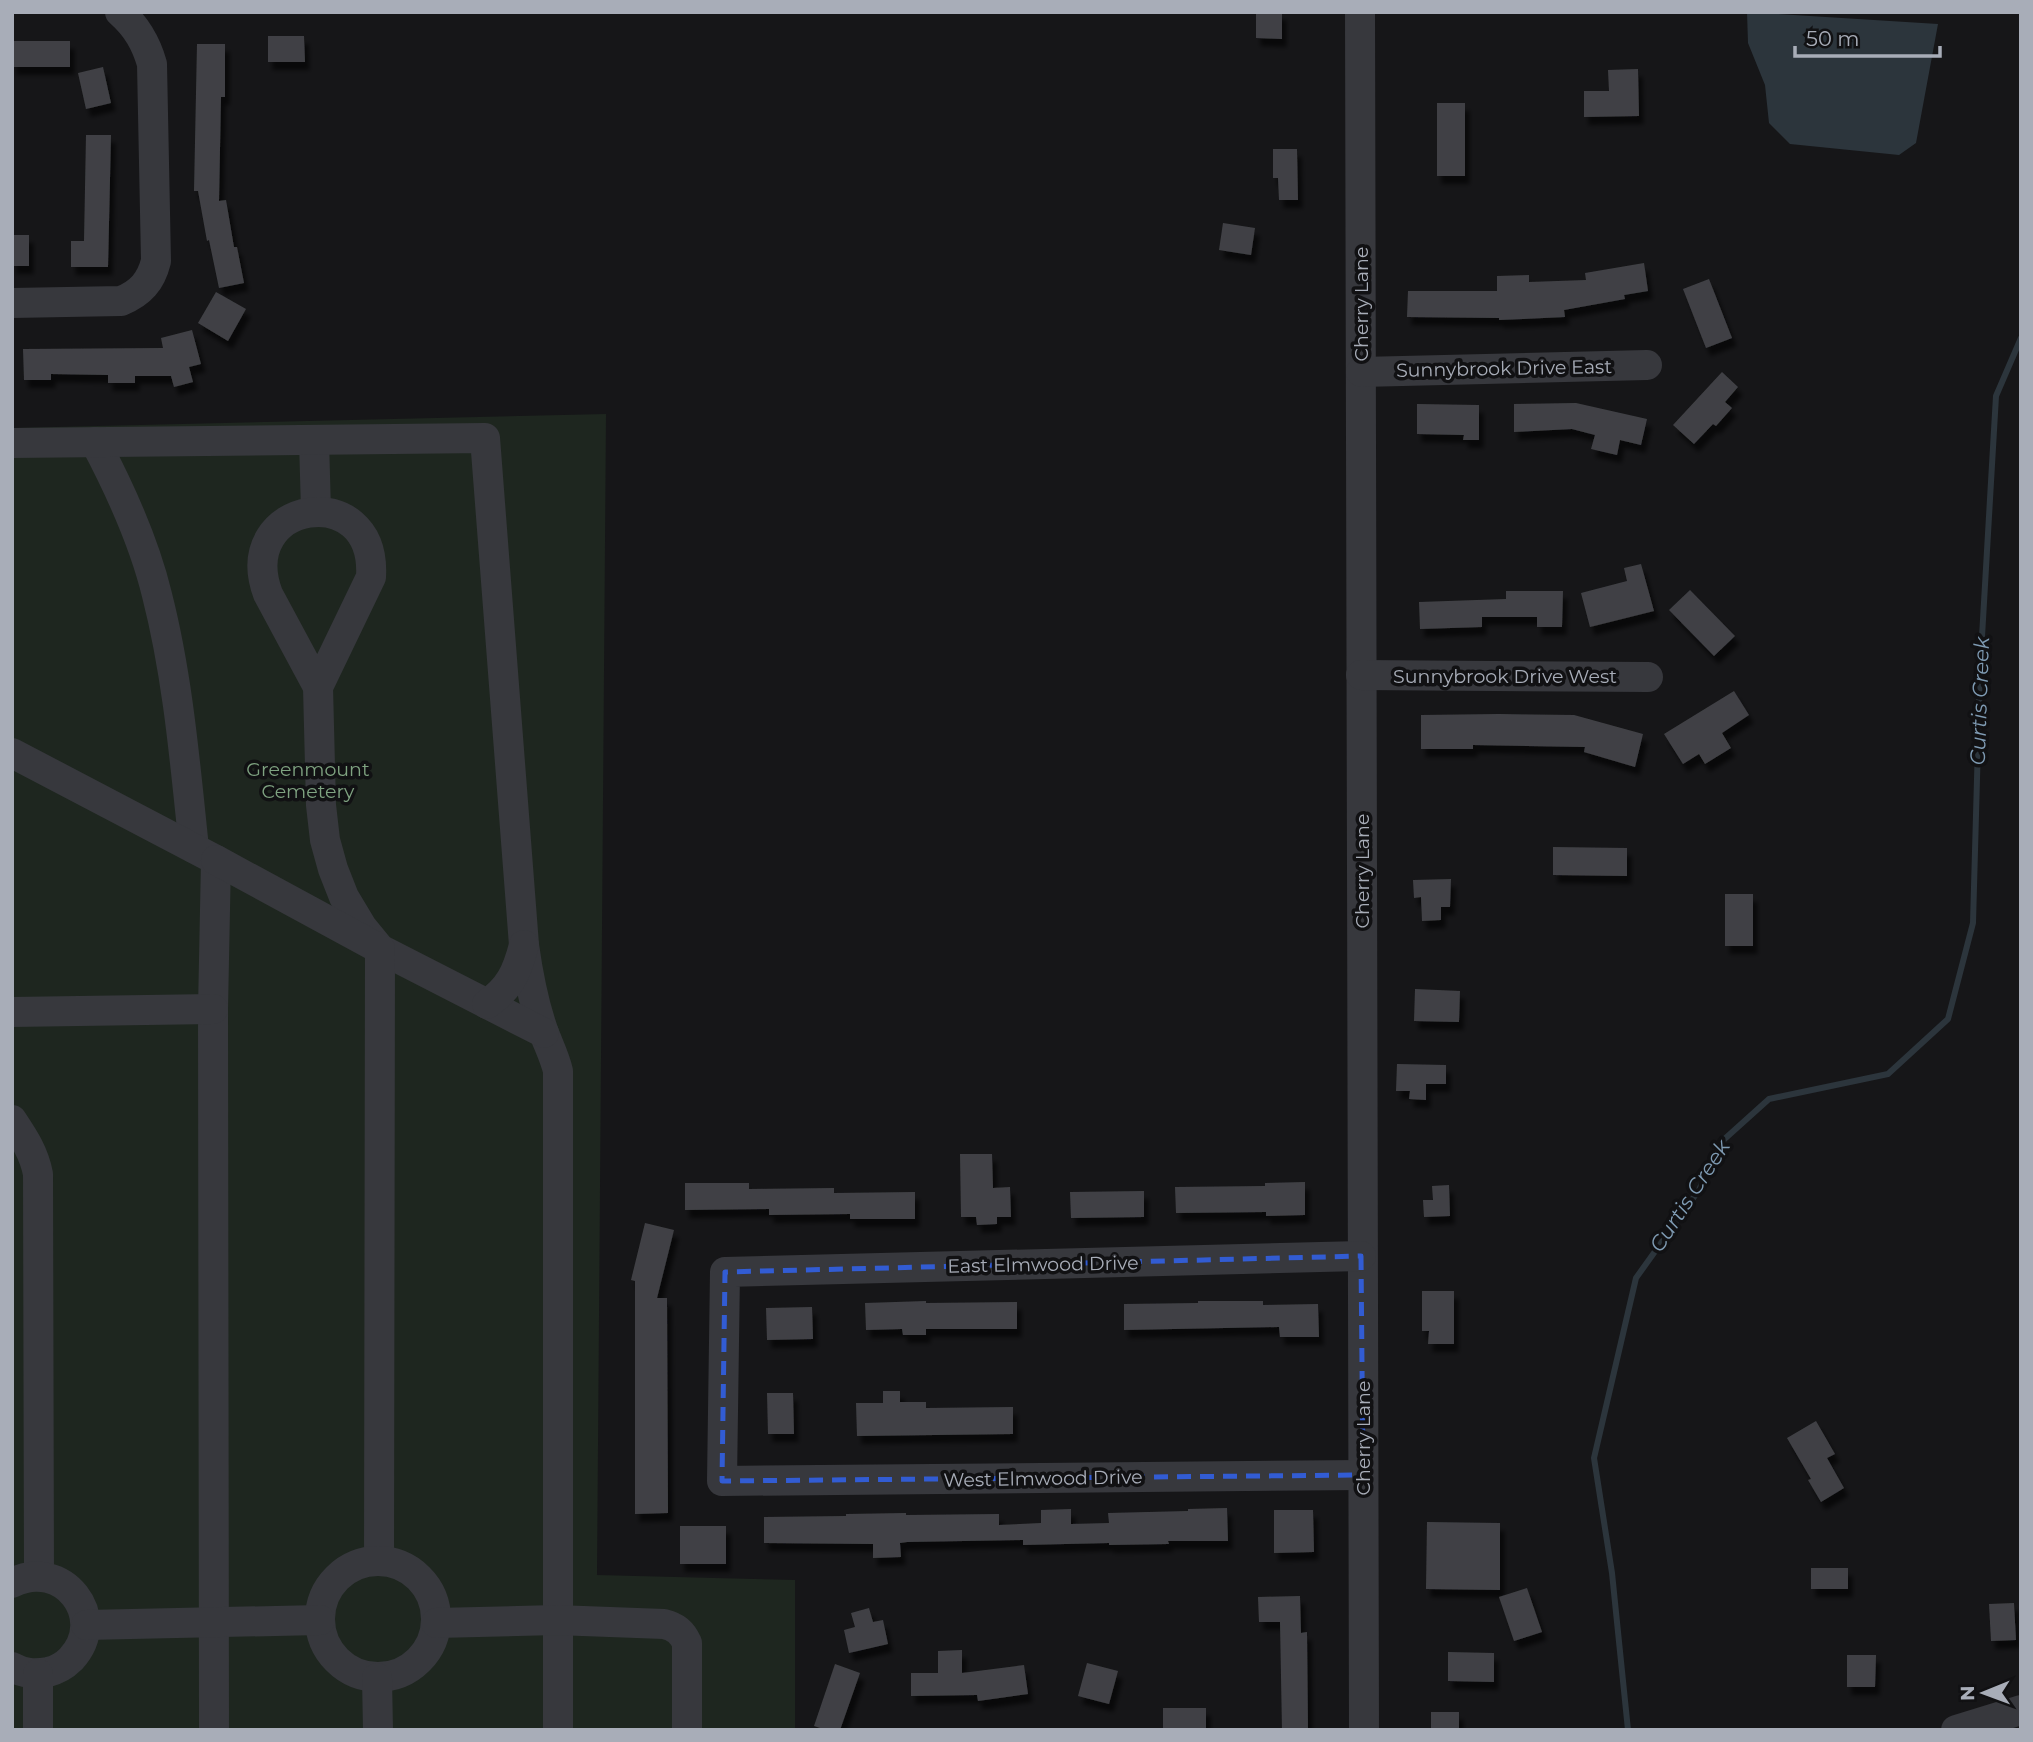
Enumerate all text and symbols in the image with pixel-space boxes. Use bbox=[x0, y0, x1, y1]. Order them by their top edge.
scale bar bbox=[1795, 14, 1940, 58]
text: 50 m bbox=[1806, 26, 1860, 51]
street label: Cherry Lane bbox=[1350, 247, 1373, 361]
street label: Sunnybrook Drive East bbox=[1396, 355, 1612, 382]
water label: Curtis Creek bbox=[1965, 635, 1994, 766]
street label: Sunnybrook Drive West bbox=[1393, 665, 1617, 688]
park label: Greenmount Cemetery bbox=[246, 758, 370, 803]
street label: Cherry Lane bbox=[1351, 814, 1374, 928]
water label: Curtis Creek bbox=[1644, 1134, 1736, 1256]
street label: East Elmwood Drive bbox=[947, 1251, 1139, 1278]
street label: Cherry Lane bbox=[1352, 1381, 1375, 1495]
street label: West Elmwood Drive bbox=[943, 1465, 1143, 1492]
north arrow bbox=[1949, 1658, 2019, 1728]
text: N bbox=[1956, 1685, 1979, 1701]

